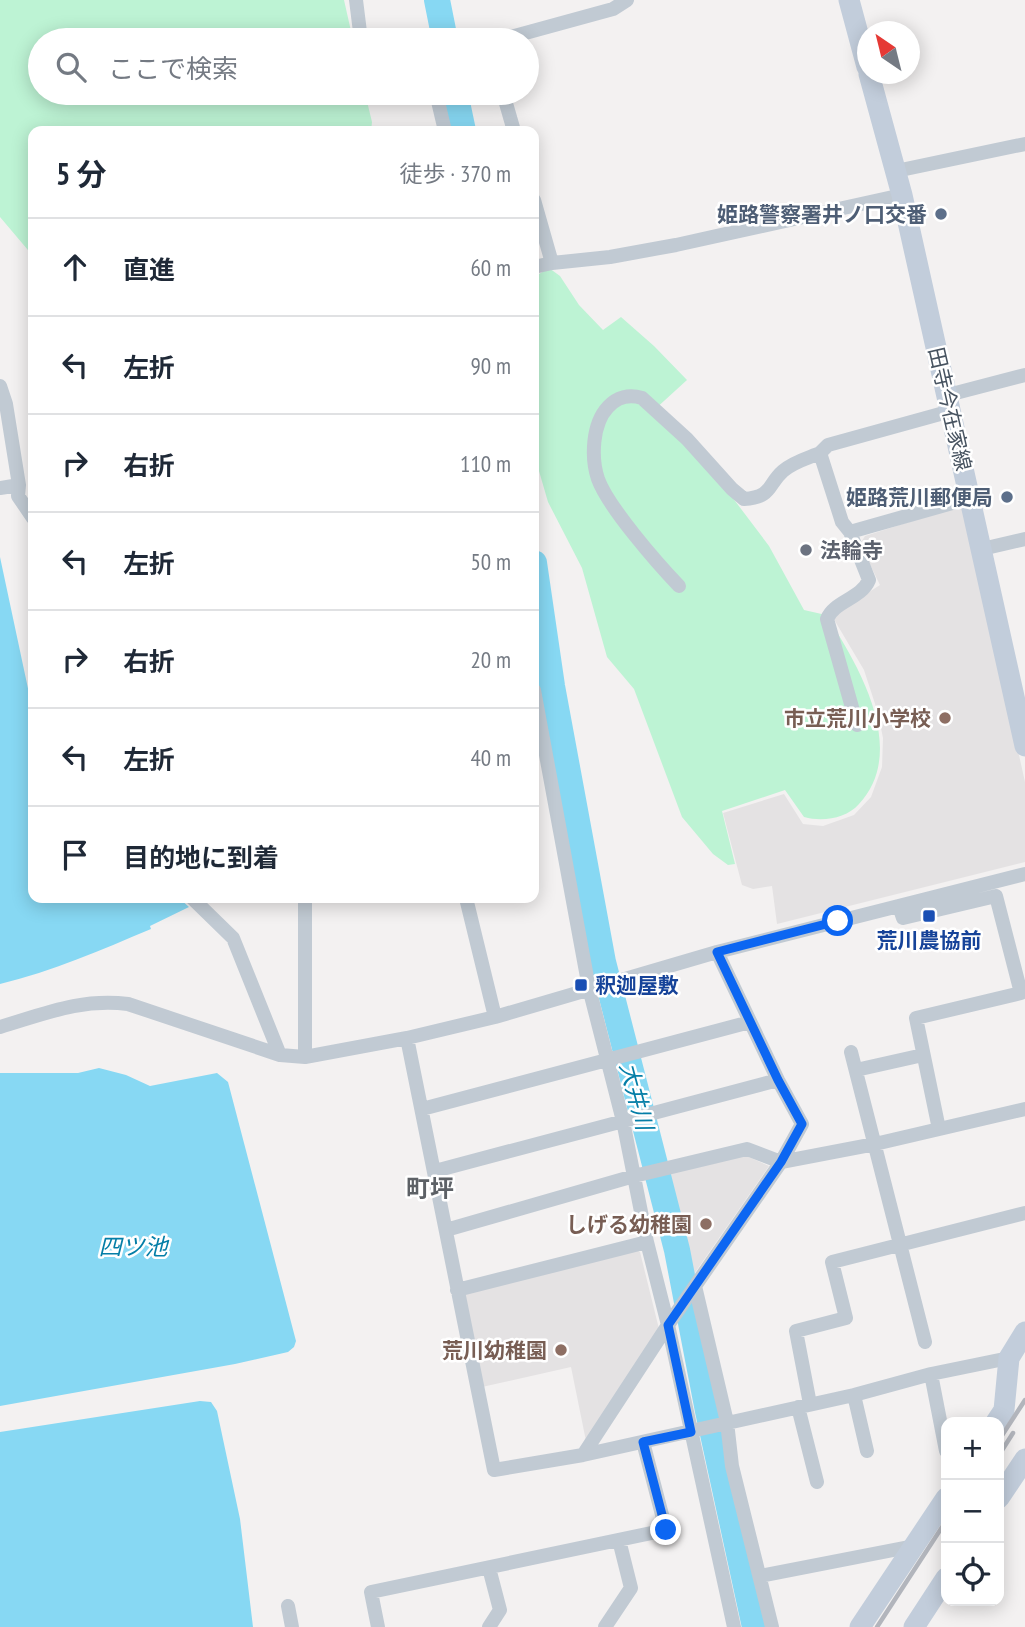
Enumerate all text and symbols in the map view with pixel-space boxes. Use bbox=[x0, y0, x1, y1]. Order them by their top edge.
north arrow bbox=[857, 21, 920, 84]
search box bbox=[28, 28, 539, 105]
icon: search bbox=[52, 48, 90, 86]
text: ここで検索 bbox=[108, 52, 238, 85]
text: 5 分 bbox=[56, 154, 107, 193]
text: 徒歩 · 370 m bbox=[399, 159, 511, 188]
place label: 姫路警察署井ノ口交番 bbox=[717, 201, 927, 228]
marker: 姫路警察署井ノ口交番 bbox=[933, 206, 949, 222]
icon: ahead bbox=[56, 248, 94, 286]
text: 直進 bbox=[123, 253, 175, 286]
text: 60 m bbox=[470, 253, 511, 282]
street label: 田寺今在家線 bbox=[923, 345, 977, 473]
icon: left bbox=[56, 346, 94, 384]
text: 左折 bbox=[123, 351, 175, 384]
text: 90 m bbox=[470, 351, 511, 380]
icon: right bbox=[56, 444, 94, 482]
text: 右折 bbox=[123, 449, 175, 482]
text: 110 m bbox=[460, 449, 511, 478]
place label: 姫路荒川郵便局 bbox=[846, 484, 993, 511]
marker: 姫路荒川郵便局 bbox=[999, 489, 1015, 505]
place label: 法輪寺 bbox=[820, 537, 883, 564]
icon: left bbox=[56, 542, 94, 580]
marker: 法輪寺 bbox=[798, 542, 814, 558]
text: 左折 bbox=[123, 547, 175, 580]
text: 50 m bbox=[470, 547, 511, 576]
icon: right bbox=[56, 640, 94, 678]
text: 右折 bbox=[123, 645, 175, 678]
text: 20 m bbox=[470, 645, 511, 674]
place label: 市立荒川小学校 bbox=[784, 705, 931, 732]
marker: 市立荒川小学校 bbox=[937, 710, 953, 726]
icon: left bbox=[56, 738, 94, 776]
text: 左折 bbox=[123, 743, 175, 776]
text: 40 m bbox=[470, 743, 511, 772]
icon: arrive bbox=[56, 836, 94, 874]
text: 目的地に到着 bbox=[123, 841, 279, 874]
route start bbox=[822, 905, 853, 936]
marker: 荒川農協前 bbox=[921, 908, 937, 924]
place label: 荒川農協前 bbox=[877, 927, 982, 954]
place label: 釈迦屋敷 bbox=[595, 972, 679, 999]
marker: 釈迦屋敷 bbox=[573, 977, 589, 993]
water label: 大井川 bbox=[614, 1059, 661, 1136]
district label: 町坪 bbox=[406, 1173, 454, 1204]
place label: しげる幼稚園 bbox=[566, 1211, 692, 1238]
marker: しげる幼稚園 bbox=[698, 1216, 714, 1232]
water label: 四ツ池 bbox=[99, 1232, 170, 1261]
place label: 荒川幼稚園 bbox=[442, 1337, 547, 1364]
marker: 荒川幼稚園 bbox=[553, 1342, 569, 1358]
map controls bbox=[941, 1417, 1004, 1606]
button: + bbox=[941, 1417, 1004, 1480]
button: − bbox=[941, 1480, 1004, 1543]
route end bbox=[650, 1514, 681, 1545]
button: locate bbox=[941, 1543, 1004, 1606]

